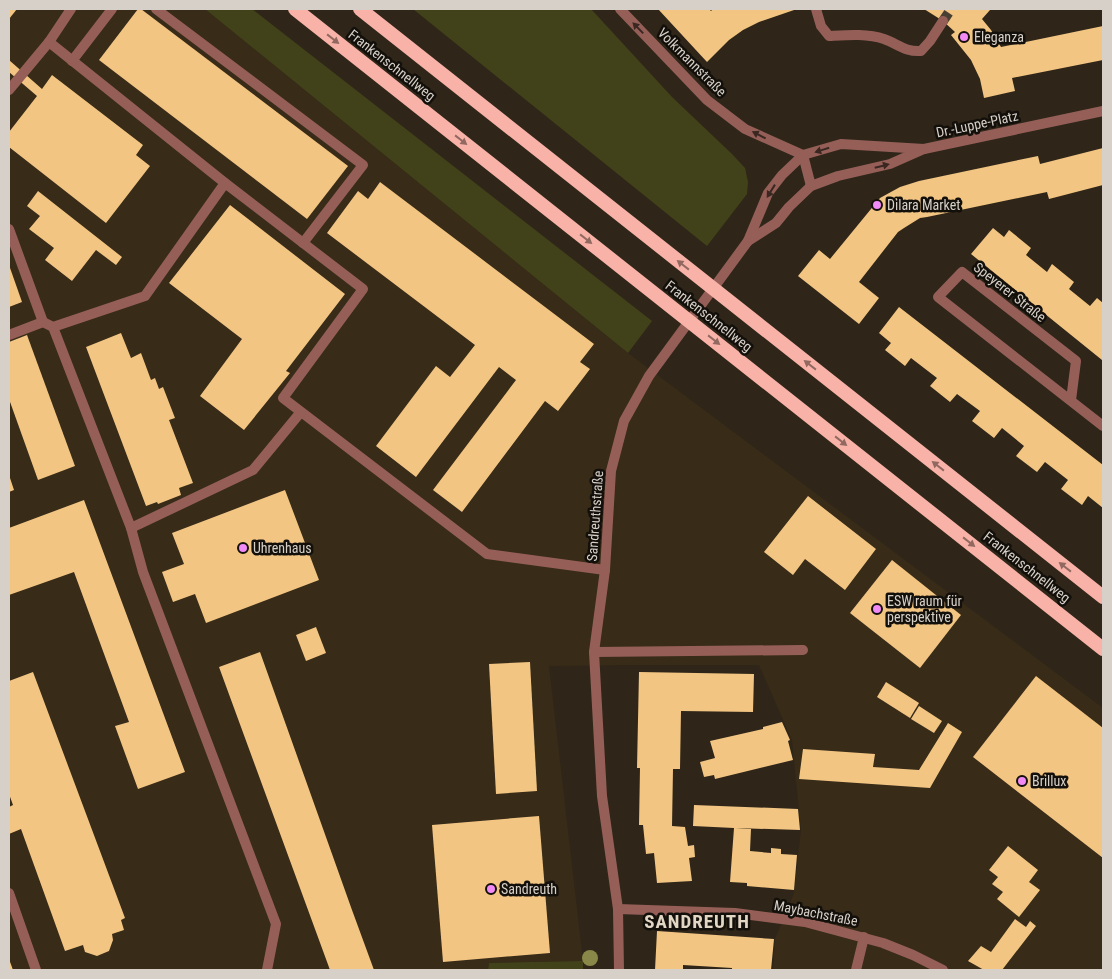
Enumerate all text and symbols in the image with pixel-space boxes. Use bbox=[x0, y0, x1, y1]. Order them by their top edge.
one-way arrow bbox=[632, 22, 644, 34]
street label: Volkmannstraße bbox=[655, 25, 730, 100]
street label: Frankenschnellweg bbox=[346, 26, 438, 104]
place label: Eleganza bbox=[974, 29, 1024, 45]
marker: Eleganza bbox=[958, 31, 970, 43]
one-way arrow bbox=[327, 34, 340, 44]
street label: Dr.-Luppe-Platz bbox=[934, 107, 1020, 141]
one-way arrow bbox=[752, 131, 766, 139]
one-way arrow bbox=[454, 134, 467, 145]
one-way arrow bbox=[815, 146, 830, 154]
one-way arrow bbox=[875, 162, 890, 170]
one-way arrow bbox=[766, 184, 775, 198]
place label: Dilara Market bbox=[887, 197, 960, 213]
marker: Dilara Market bbox=[871, 199, 883, 211]
one-way arrow bbox=[579, 234, 592, 245]
one-way arrow bbox=[676, 259, 689, 270]
street label: Speyerer Straße bbox=[971, 259, 1050, 325]
street label: Frankenschnellweg bbox=[663, 277, 755, 355]
one-way arrow bbox=[707, 335, 720, 346]
one-way arrow bbox=[804, 360, 817, 371]
one-way arrow bbox=[834, 436, 848, 446]
one-way arrow bbox=[931, 461, 944, 472]
street label: Sandreuthstraße bbox=[584, 470, 606, 562]
street label: Frankenschnellweg bbox=[981, 528, 1073, 606]
one-way arrow bbox=[962, 537, 975, 548]
place label: Uhrenhaus bbox=[253, 540, 312, 556]
marker: Uhrenhaus bbox=[237, 542, 249, 554]
one-way arrow bbox=[1058, 562, 1072, 572]
place label: ESW raum für perspektive bbox=[887, 593, 962, 625]
marker: ESW raum für perspektive bbox=[871, 603, 883, 615]
place label: Brillux bbox=[1032, 773, 1066, 789]
marker: Brillux bbox=[1016, 775, 1028, 787]
place label: Sandreuth bbox=[501, 881, 557, 897]
marker: Sandreuth bbox=[485, 883, 497, 895]
street label: Maybachstraße bbox=[773, 897, 860, 929]
district label: SANDREUTH bbox=[644, 910, 750, 933]

